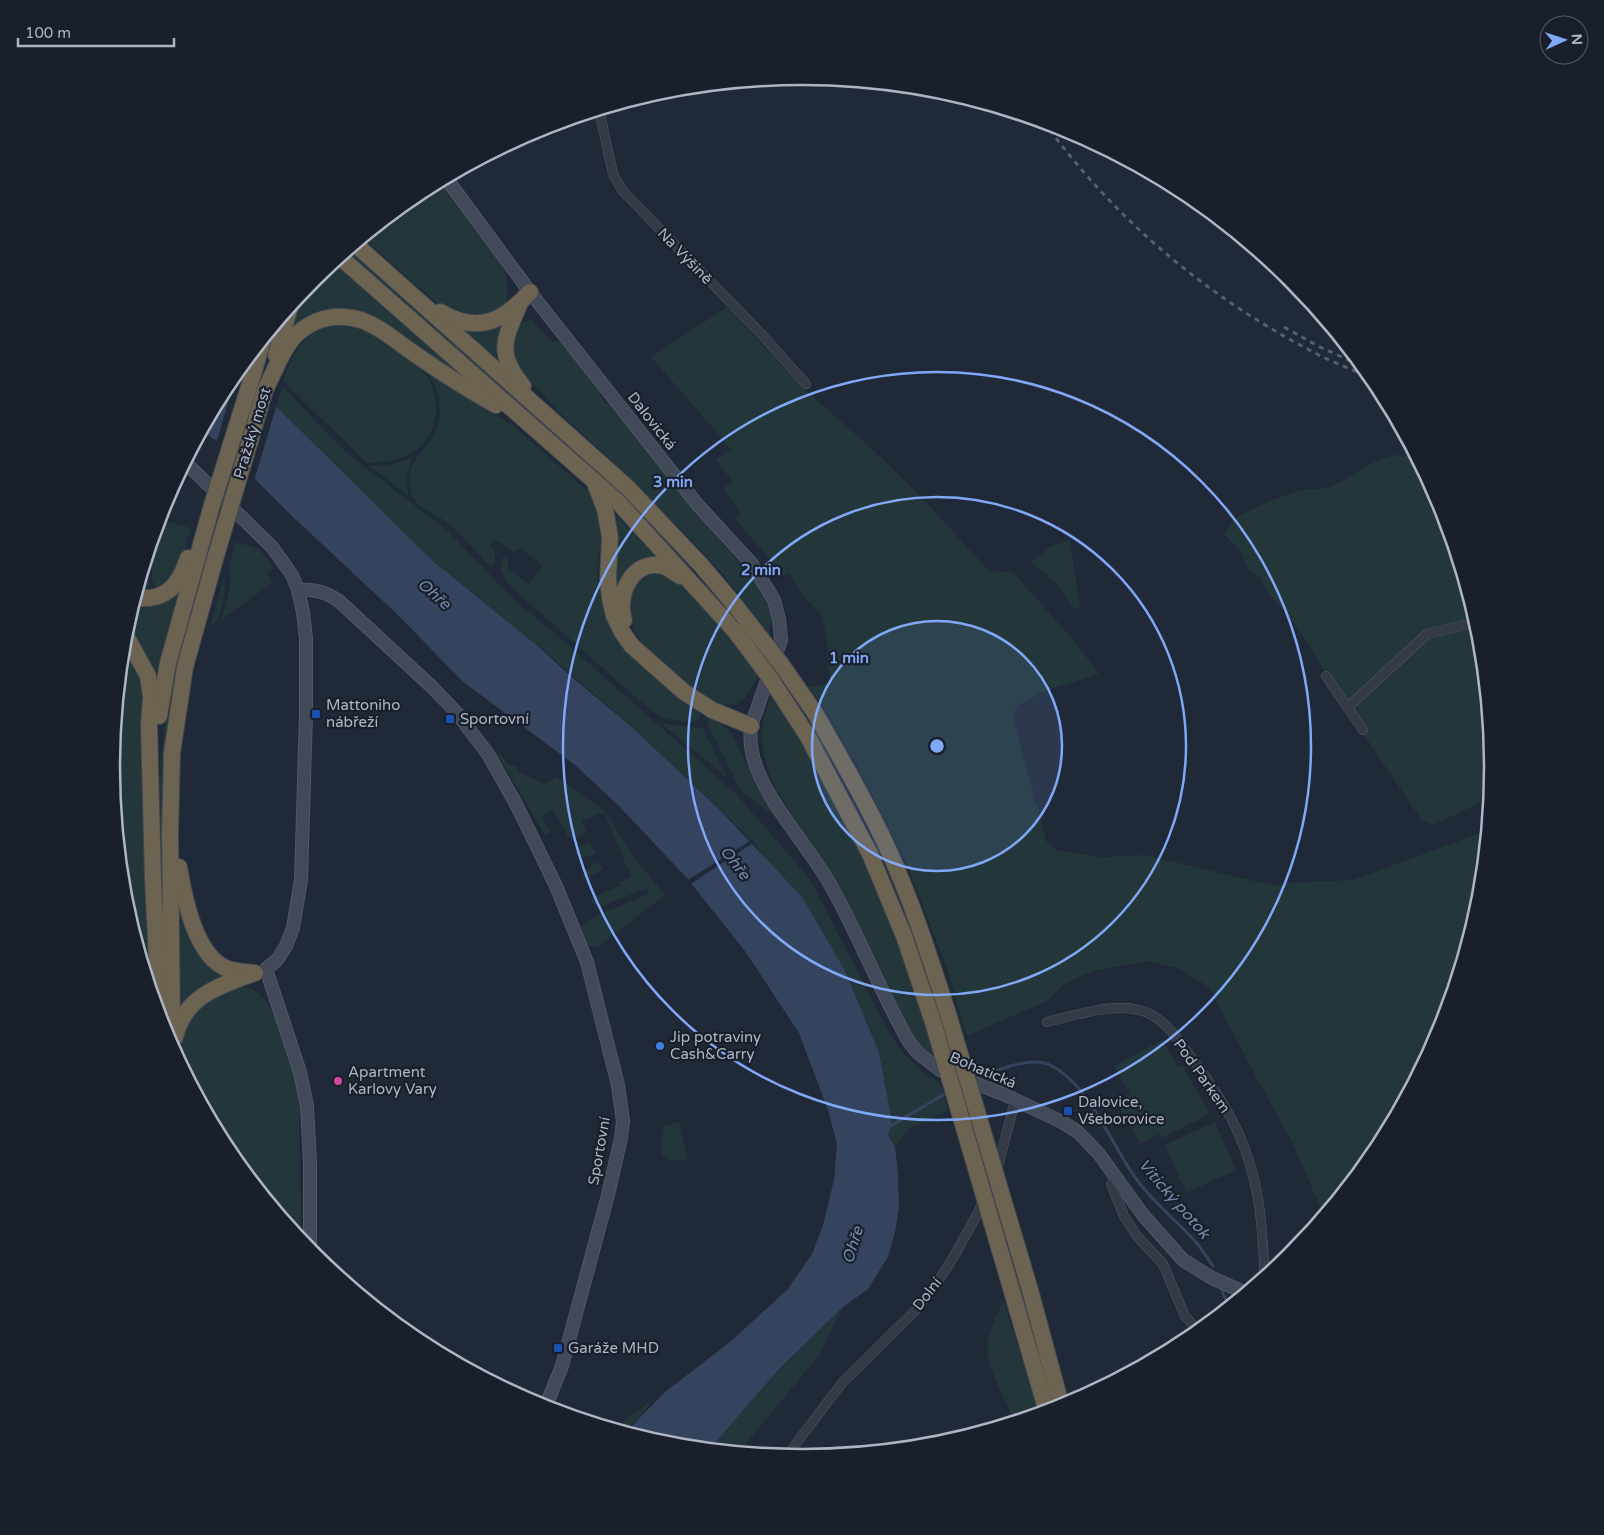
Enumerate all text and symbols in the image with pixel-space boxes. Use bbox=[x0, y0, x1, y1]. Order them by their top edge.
scale bar bbox=[18, 15, 174, 47]
north arrow bbox=[1539, 15, 1589, 65]
text: 100 m bbox=[25, 24, 71, 42]
text: N bbox=[1568, 33, 1585, 45]
street label: Na Výšině bbox=[654, 224, 716, 288]
street label: Pražský most bbox=[230, 385, 275, 481]
street label: Dalovická bbox=[624, 388, 680, 454]
text: 3 min bbox=[653, 473, 693, 491]
text: 2 min bbox=[741, 561, 781, 579]
water label: Ohře bbox=[413, 574, 455, 614]
text: 1 min bbox=[829, 649, 869, 667]
place label: Mattoniho nábřeží bbox=[326, 696, 400, 731]
marker: Mattoniho nábřeží bbox=[310, 708, 322, 720]
place label: Sportovní bbox=[460, 710, 529, 728]
marker: Sportovní bbox=[444, 713, 456, 725]
centre of rings bbox=[928, 737, 946, 755]
water label: Ohře bbox=[716, 842, 755, 885]
place label: Jip potraviny Cash&Carry bbox=[670, 1028, 761, 1063]
street label: Pod Parkem bbox=[1170, 1035, 1234, 1117]
marker: Jip potraviny Cash&Carry bbox=[654, 1040, 666, 1052]
street label: Bohatická bbox=[947, 1048, 1019, 1092]
place label: Apartment Karlovy Vary bbox=[348, 1063, 437, 1098]
marker: Apartment Karlovy Vary bbox=[332, 1075, 344, 1087]
place label: Dalovice, Všeborovice bbox=[1078, 1093, 1165, 1128]
marker: Dalovice, Všeborovice bbox=[1062, 1105, 1074, 1117]
street label: Sportovní bbox=[584, 1115, 614, 1187]
water label: Vitický potok bbox=[1134, 1155, 1215, 1244]
water label: Ohře bbox=[838, 1223, 868, 1266]
street label: Dolní bbox=[909, 1274, 946, 1314]
place label: Garáže MHD bbox=[568, 1339, 659, 1357]
marker: Garáže MHD bbox=[552, 1342, 564, 1354]

